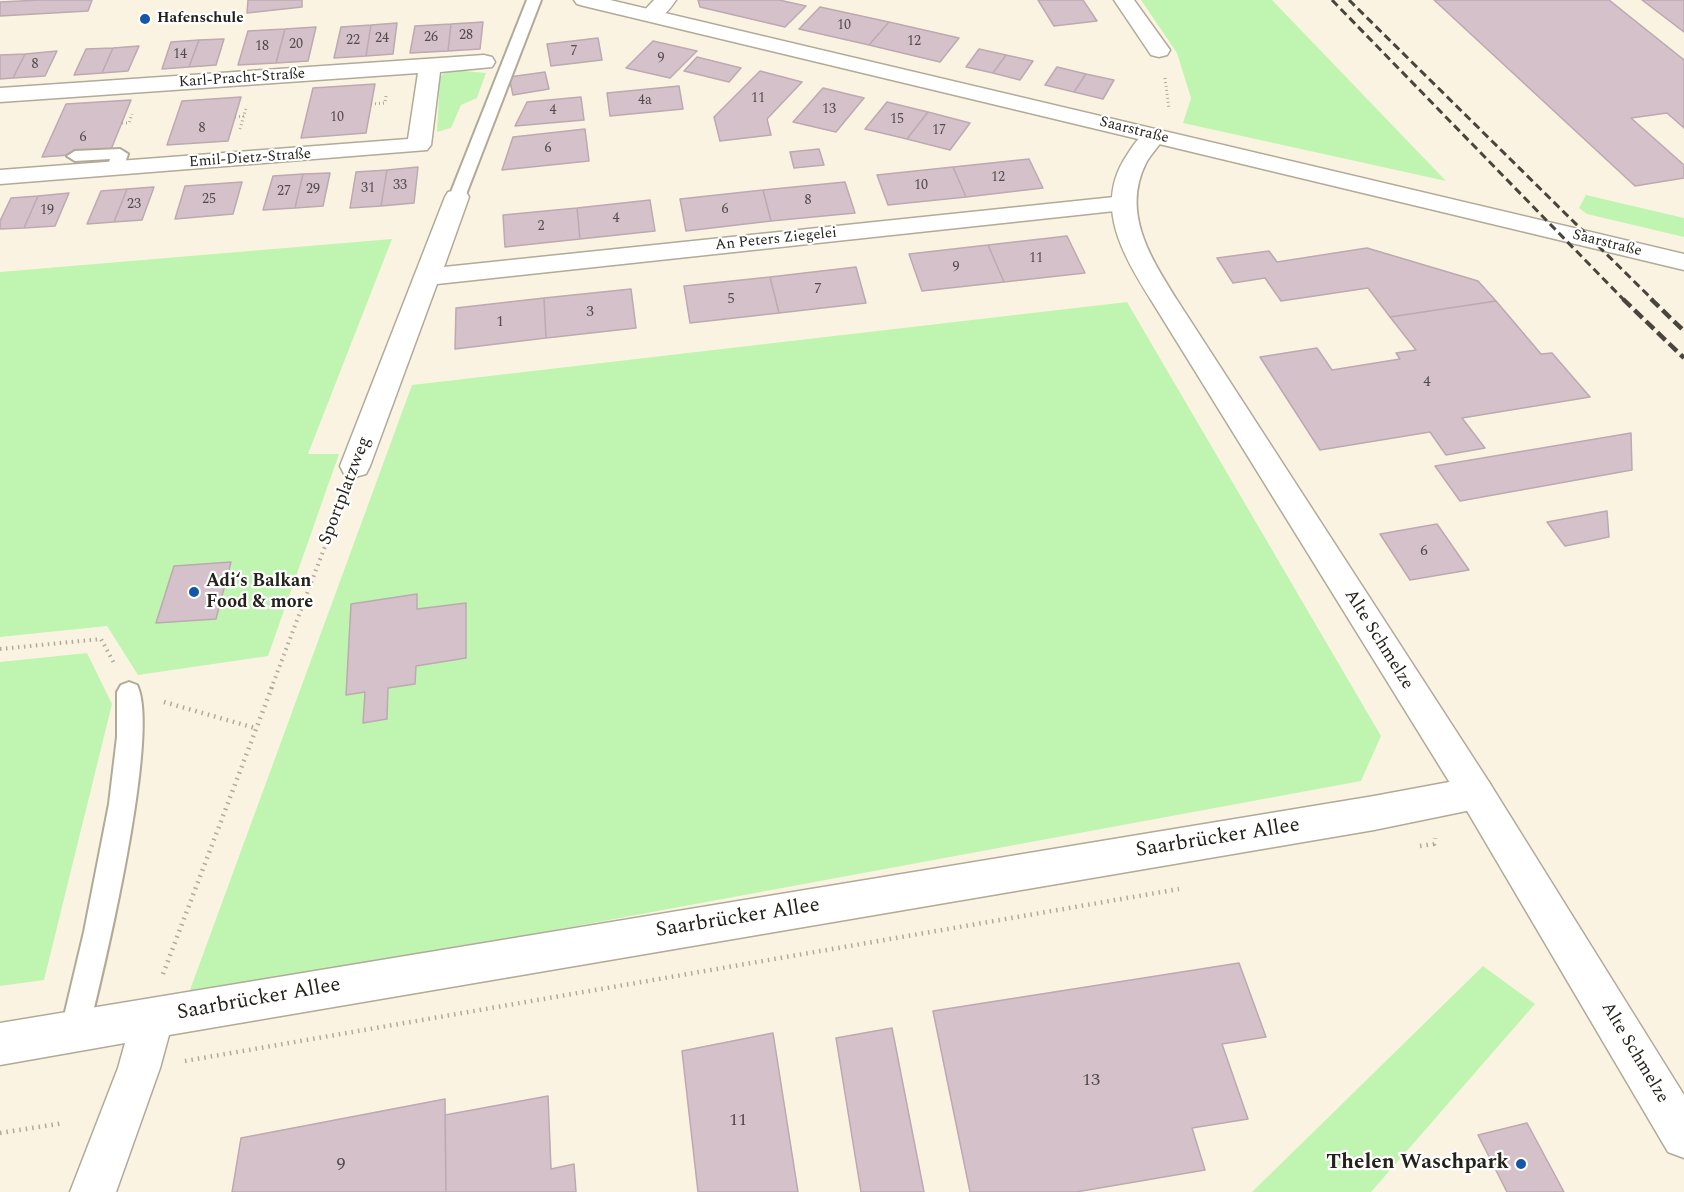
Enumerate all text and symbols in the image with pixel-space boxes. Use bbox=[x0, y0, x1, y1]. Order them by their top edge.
place label: Hafenschule bbox=[157, 10, 244, 28]
marker: Hafenschule bbox=[138, 12, 152, 26]
house number: 10 bbox=[837, 18, 851, 34]
house number: 28 bbox=[459, 28, 473, 44]
house number: 26 bbox=[424, 30, 438, 46]
house number: 24 bbox=[375, 31, 389, 47]
house number: 22 bbox=[346, 33, 360, 49]
house number: 12 bbox=[907, 34, 921, 50]
house number: 20 bbox=[289, 37, 303, 53]
house number: 18 bbox=[255, 39, 269, 55]
house number: 7 bbox=[571, 44, 577, 60]
house number: 14 bbox=[173, 47, 187, 63]
house number: 9 bbox=[658, 51, 664, 67]
house number: 8 bbox=[32, 57, 38, 73]
street label: Karl-Pracht-Straße bbox=[178, 66, 306, 92]
house number: 11 bbox=[751, 91, 765, 107]
house number: 4a bbox=[638, 93, 652, 109]
house number: 13 bbox=[822, 102, 836, 118]
house number: 4 bbox=[550, 103, 556, 119]
house number: 10 bbox=[330, 110, 344, 126]
house number: 15 bbox=[890, 112, 904, 128]
street label: Saarstraße bbox=[1098, 114, 1170, 148]
house number: 8 bbox=[199, 121, 205, 137]
house number: 17 bbox=[932, 123, 946, 139]
house number: 6 bbox=[80, 130, 86, 146]
house number: 6 bbox=[545, 141, 551, 157]
street label: Emil-Dietz-Straße bbox=[188, 146, 312, 172]
house number: 12 bbox=[991, 170, 1005, 186]
house number: 33 bbox=[393, 178, 407, 194]
house number: 10 bbox=[914, 178, 928, 194]
house number: 31 bbox=[361, 181, 375, 197]
house number: 29 bbox=[306, 182, 320, 198]
house number: 27 bbox=[277, 184, 291, 200]
house number: 25 bbox=[202, 192, 216, 208]
house number: 8 bbox=[805, 193, 811, 209]
house number: 23 bbox=[127, 197, 141, 213]
house number: 6 bbox=[722, 202, 728, 218]
house number: 19 bbox=[40, 203, 54, 219]
house number: 4 bbox=[613, 211, 619, 227]
house number: 2 bbox=[538, 219, 544, 235]
street label: An Peters Ziegelei bbox=[714, 225, 838, 255]
street label: Saarstraße bbox=[1571, 227, 1643, 261]
house number: 11 bbox=[1029, 251, 1043, 267]
house number: 9 bbox=[953, 260, 959, 276]
house number: 7 bbox=[814, 281, 822, 299]
house number: 5 bbox=[727, 291, 735, 309]
house number: 3 bbox=[586, 304, 594, 322]
house number: 1 bbox=[496, 314, 504, 332]
house number: 4 bbox=[1423, 374, 1431, 392]
street label: Sportplatzweg bbox=[315, 434, 377, 548]
house number: 6 bbox=[1420, 543, 1428, 561]
place label: Adi‘s Balkan Food & more bbox=[206, 571, 313, 614]
marker: Adi‘s Balkan Food & more bbox=[187, 585, 201, 599]
street label: Alte Schmelze bbox=[1339, 586, 1417, 694]
street label: Saarbrücker Allee bbox=[1134, 814, 1302, 864]
street label: Saarbrücker Allee bbox=[654, 894, 822, 944]
street label: Saarbrücker Allee bbox=[175, 973, 343, 1027]
street label: Alte Schmelze bbox=[1595, 999, 1673, 1107]
house number: 13 bbox=[1082, 1070, 1100, 1092]
house number: 11 bbox=[729, 1110, 747, 1132]
place label: Thelen Waschpark bbox=[1326, 1151, 1509, 1177]
house number: 9 bbox=[337, 1154, 345, 1176]
marker: Thelen Waschpark bbox=[1514, 1157, 1528, 1171]

